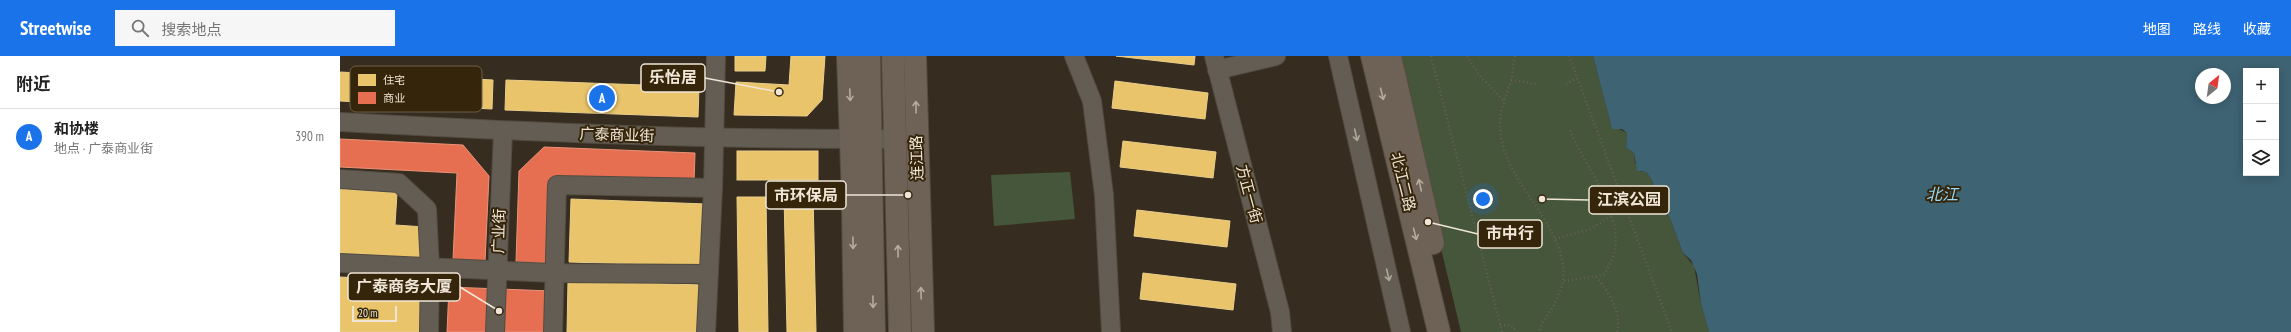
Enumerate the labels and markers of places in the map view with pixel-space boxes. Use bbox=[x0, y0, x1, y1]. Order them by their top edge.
callout: 乐怡居 bbox=[641, 64, 705, 92]
pin: A bbox=[589, 83, 615, 113]
callout: 市环保局 bbox=[766, 181, 846, 209]
callout: 江滨公园 bbox=[1589, 186, 1669, 214]
callout: 市中行 bbox=[1478, 220, 1542, 248]
callout: 广泰商务大厦 bbox=[348, 273, 460, 301]

